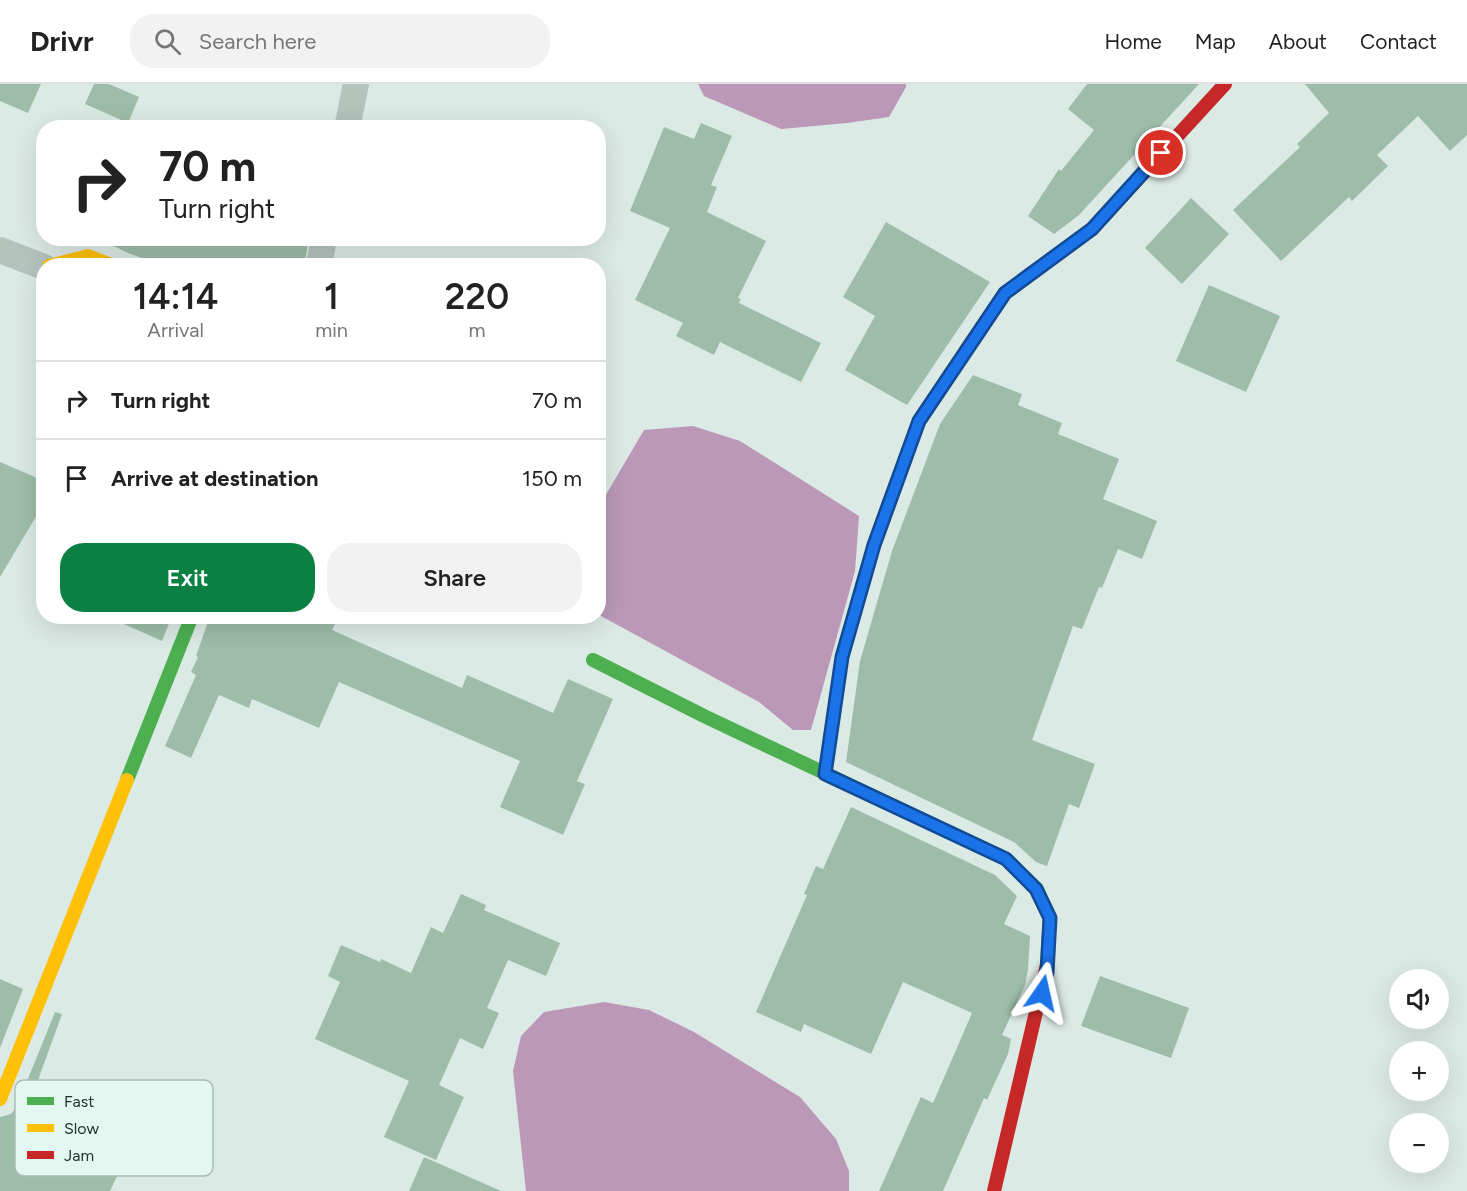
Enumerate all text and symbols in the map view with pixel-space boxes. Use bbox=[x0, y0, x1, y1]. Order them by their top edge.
search box bbox=[130, 14, 550, 68]
text: Drivr bbox=[30, 24, 94, 58]
icon: search bbox=[151, 25, 184, 58]
text: Search here bbox=[199, 28, 316, 55]
text: Home bbox=[1105, 29, 1162, 54]
text: Map bbox=[1195, 29, 1236, 54]
text: About bbox=[1269, 29, 1327, 54]
text: Contact bbox=[1360, 29, 1437, 54]
pin bbox=[1135, 127, 1186, 178]
icon: arrive bbox=[1144, 136, 1177, 169]
text: 70 m bbox=[159, 141, 256, 192]
icon: right bbox=[60, 144, 138, 222]
text: Turn right bbox=[159, 192, 275, 225]
text: 14:14 bbox=[133, 275, 218, 318]
text: 1 bbox=[324, 275, 339, 318]
text: 220 bbox=[445, 275, 509, 318]
text: Arrival bbox=[147, 318, 204, 342]
text: min bbox=[315, 318, 348, 342]
text: m bbox=[468, 318, 486, 342]
icon: right bbox=[60, 384, 93, 417]
text: Turn right bbox=[111, 387, 210, 414]
text: 70 m bbox=[532, 387, 582, 414]
icon: arrive bbox=[60, 462, 93, 495]
text: Arrive at destination bbox=[111, 465, 319, 492]
text: 150 m bbox=[522, 465, 582, 492]
button: Exit bbox=[60, 543, 315, 612]
button: Share bbox=[327, 543, 582, 612]
position arrow bbox=[1010, 961, 1074, 1025]
map controls bbox=[1389, 969, 1449, 1173]
button: sound bbox=[1389, 969, 1449, 1029]
button: + bbox=[1389, 1041, 1449, 1101]
legend bbox=[15, 1080, 213, 1176]
text: Fast bbox=[64, 1092, 94, 1111]
button: − bbox=[1389, 1113, 1449, 1173]
text: Slow bbox=[64, 1119, 99, 1138]
text: Jam bbox=[64, 1146, 94, 1165]

